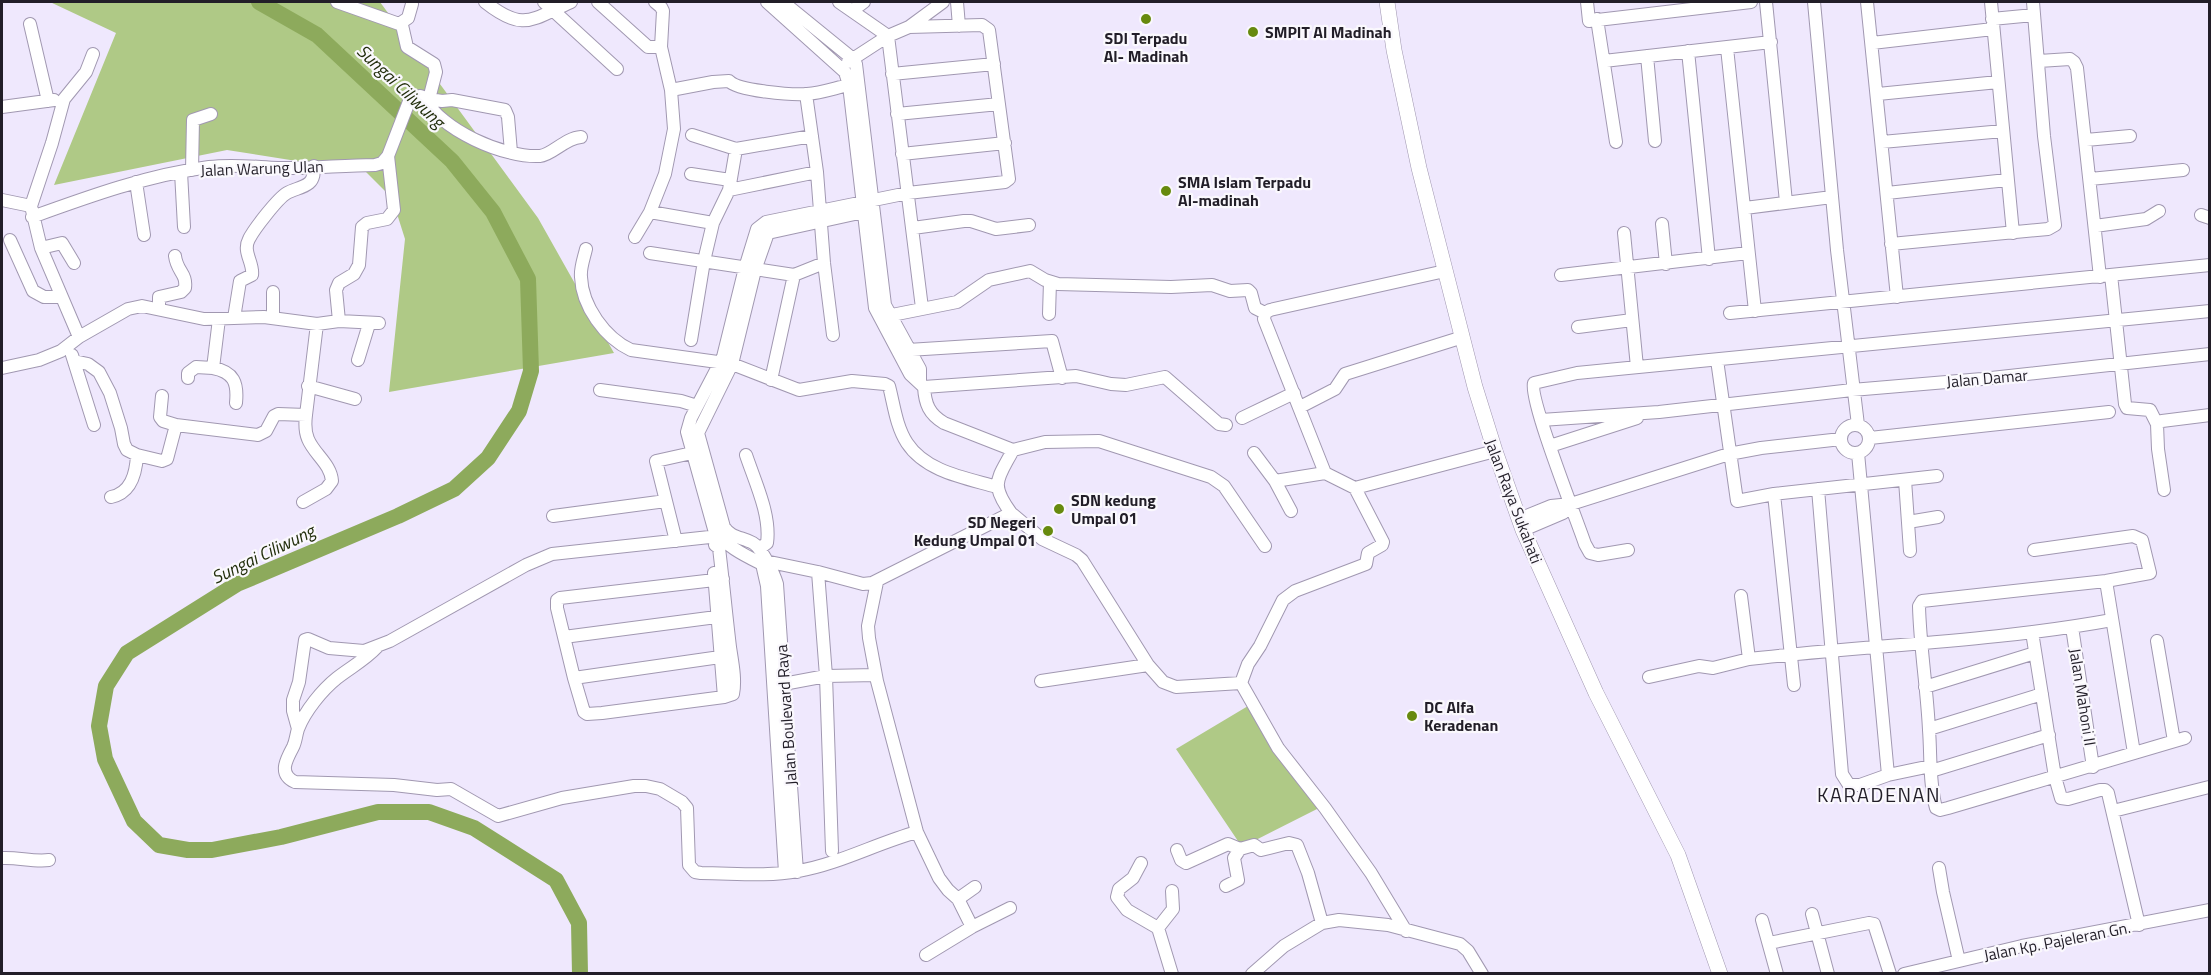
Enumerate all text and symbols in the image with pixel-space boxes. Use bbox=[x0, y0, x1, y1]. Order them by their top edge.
marker: SDI Terpadu Al- Madinah bbox=[1139, 12, 1153, 26]
place label: SMPIT Al Madinah bbox=[1265, 20, 1392, 44]
marker: SMPIT Al Madinah bbox=[1246, 25, 1260, 39]
place label: SDI Terpadu Al- Madinah bbox=[1104, 26, 1188, 68]
water label: Sungai Ciliwung bbox=[351, 38, 453, 136]
street label: Jalan Warung Ulan bbox=[200, 154, 324, 182]
place label: SMA Islam Terpadu Al-madinah bbox=[1178, 170, 1311, 212]
marker: SMA Islam Terpadu Al-madinah bbox=[1159, 184, 1173, 198]
street label: Jalan Damar bbox=[1945, 362, 2029, 394]
street label: Jalan Raya Sukahati bbox=[1479, 435, 1549, 567]
place label: SDN kedung Umpal 01 bbox=[1071, 488, 1156, 530]
marker: SDN kedung Umpal 01 bbox=[1052, 502, 1066, 516]
place label: SD Negeri Kedung Umpal 01 bbox=[914, 510, 1036, 552]
water label: Sungai Ciliwung bbox=[207, 516, 322, 591]
marker: SD Negeri Kedung Umpal 01 bbox=[1041, 524, 1055, 538]
street label: Jalan Boulevard Raya bbox=[769, 644, 803, 786]
street label: Jalan Mahoni II bbox=[2063, 647, 2103, 747]
place label: DC Alfa Keradenan bbox=[1424, 695, 1498, 737]
marker: DC Alfa Keradenan bbox=[1405, 709, 1419, 723]
district label: KARADENAN bbox=[1817, 779, 1941, 810]
street label: Jalan Kp. Pajeleran Gn. bbox=[1981, 915, 2133, 967]

